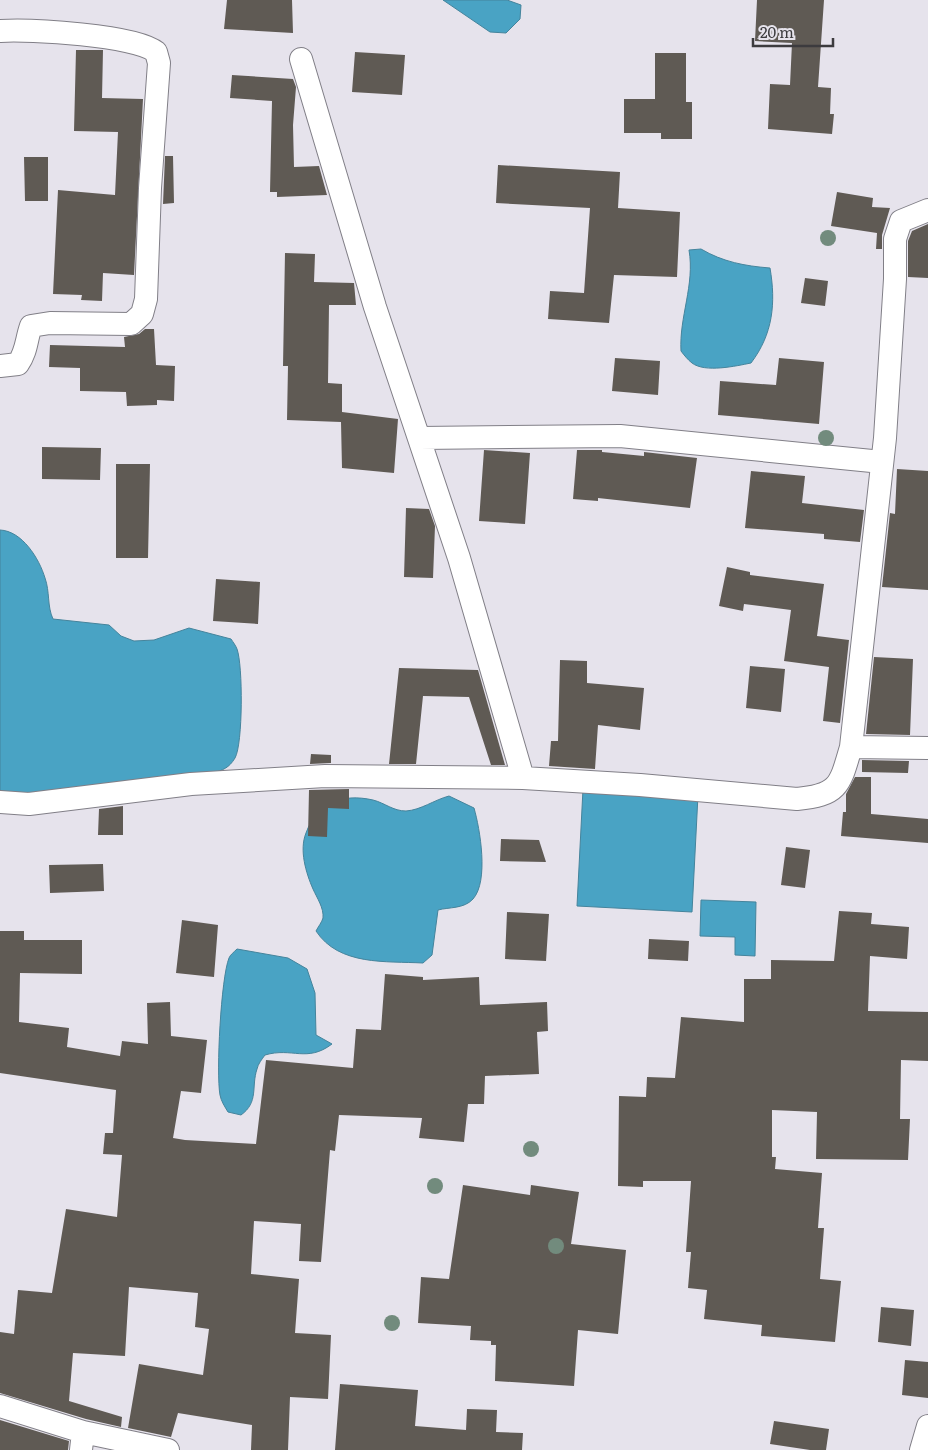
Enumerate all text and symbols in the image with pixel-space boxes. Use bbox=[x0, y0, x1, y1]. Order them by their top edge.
scale bar bbox=[753, 15, 833, 47]
text: 20 m bbox=[760, 20, 794, 43]

